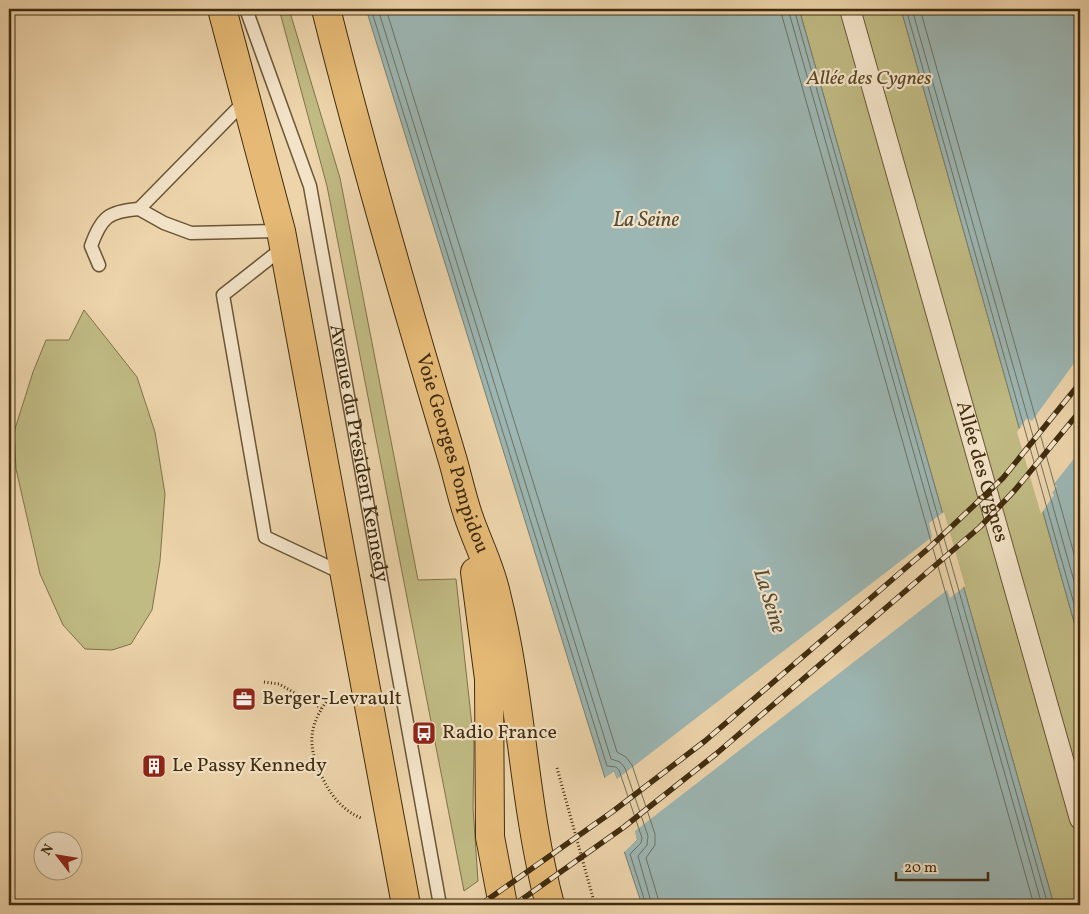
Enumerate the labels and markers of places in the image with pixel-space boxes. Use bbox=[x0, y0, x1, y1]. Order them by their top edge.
place label: Berger-Levrault bbox=[262, 685, 402, 713]
office icon: Berger-Levrault bbox=[231, 686, 257, 712]
place label: Radio France bbox=[442, 719, 557, 747]
bus stop icon: Radio France bbox=[411, 720, 437, 746]
place label: Le Passy Kennedy bbox=[172, 752, 327, 780]
building icon: Le Passy Kennedy bbox=[141, 753, 167, 779]

